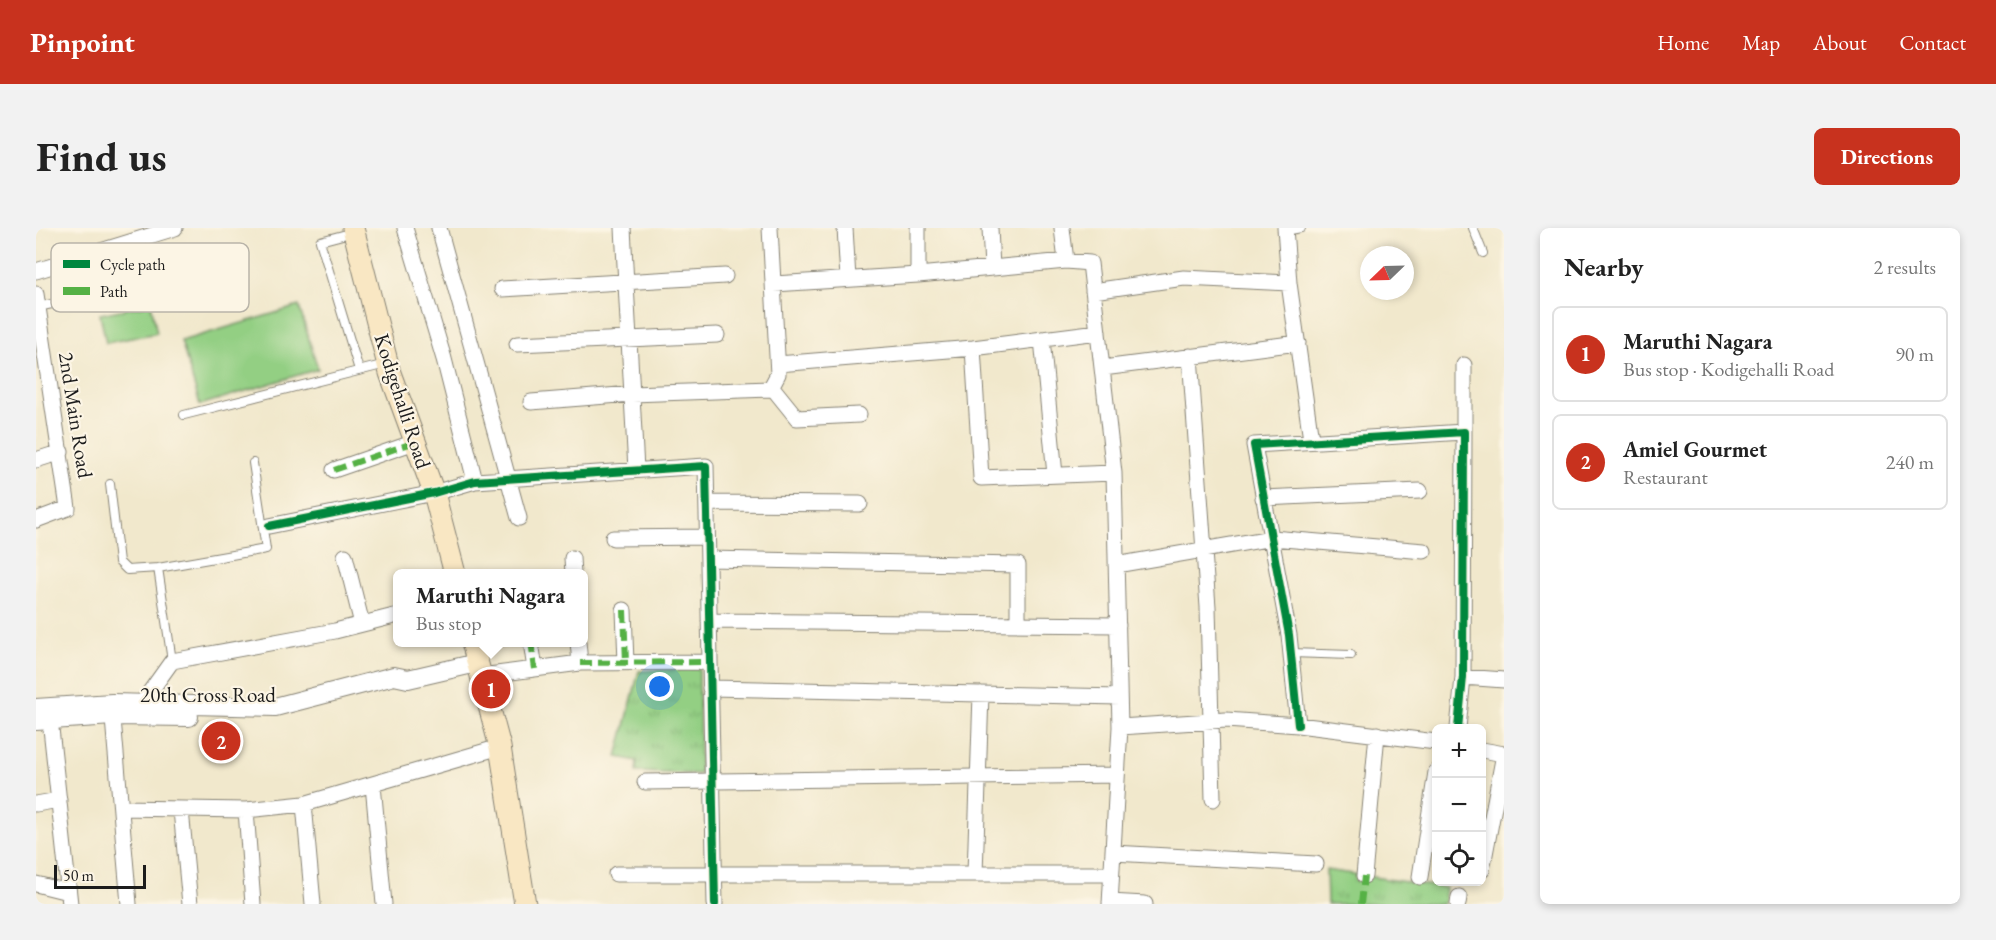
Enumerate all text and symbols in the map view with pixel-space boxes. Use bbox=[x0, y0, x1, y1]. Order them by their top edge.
text: Pinpoint bbox=[30, 24, 135, 60]
text: Home bbox=[1657, 29, 1709, 56]
text: Map bbox=[1742, 29, 1780, 56]
text: About bbox=[1813, 29, 1866, 56]
text: Contact bbox=[1899, 29, 1966, 56]
button: Directions bbox=[1814, 128, 1960, 185]
text: Find us bbox=[36, 129, 167, 184]
legend bbox=[51, 243, 249, 312]
north arrow bbox=[1360, 246, 1414, 300]
text: Nearby bbox=[1564, 250, 1644, 284]
text: Cycle path bbox=[100, 254, 165, 275]
text: 2 results bbox=[1873, 254, 1936, 280]
text: Path bbox=[100, 281, 128, 302]
text: Maruthi Nagara bbox=[1623, 327, 1772, 356]
street label: Kodigehalli Road bbox=[368, 330, 438, 472]
text: 1 bbox=[1580, 341, 1591, 367]
text: 90 m bbox=[1895, 341, 1934, 367]
street label: 2nd Main Road bbox=[53, 350, 99, 480]
text: Bus stop · Kodigehalli Road bbox=[1623, 356, 1834, 382]
text: Amiel Gourmet bbox=[1623, 435, 1767, 464]
text: 2 bbox=[1580, 449, 1591, 475]
text: 240 m bbox=[1886, 449, 1934, 475]
text: Restaurant bbox=[1623, 464, 1708, 490]
popup bbox=[393, 569, 588, 647]
text: Maruthi Nagara bbox=[416, 581, 565, 610]
text: Bus stop bbox=[416, 610, 482, 636]
pin: 1 bbox=[472, 666, 510, 712]
your location bbox=[645, 672, 674, 701]
street label: 20th Cross Road bbox=[140, 681, 276, 708]
pin: 2 bbox=[202, 718, 240, 764]
map controls bbox=[1432, 724, 1486, 886]
button: + bbox=[1432, 724, 1486, 778]
button: − bbox=[1432, 778, 1486, 832]
button: locate bbox=[1432, 832, 1486, 886]
scale bar bbox=[54, 862, 146, 890]
text: 50 m bbox=[63, 865, 94, 886]

